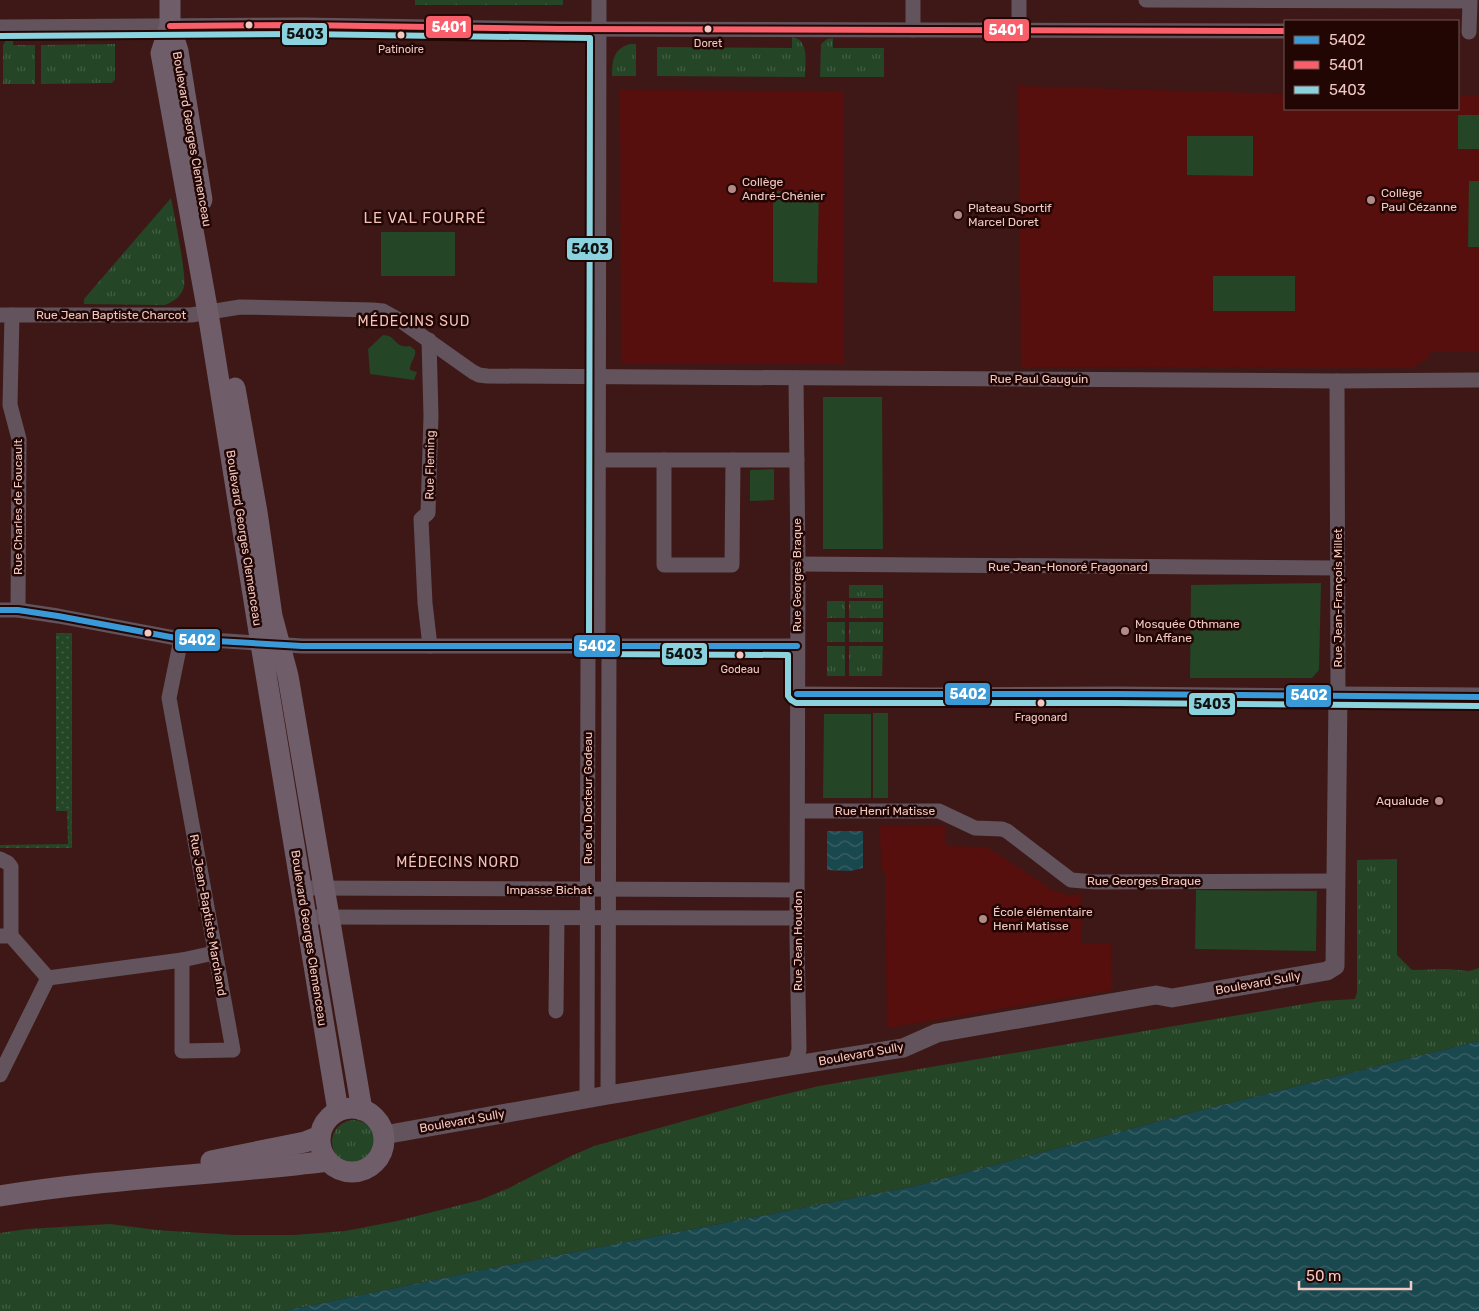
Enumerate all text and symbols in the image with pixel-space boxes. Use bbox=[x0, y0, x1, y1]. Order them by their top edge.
line badge: 5401 bbox=[425, 15, 472, 39]
line badge: 5401 bbox=[983, 18, 1030, 42]
text: 5401 bbox=[431, 19, 467, 36]
unlabelled marker bbox=[244, 20, 254, 30]
legend bbox=[1284, 20, 1459, 110]
line badge: 5403 bbox=[281, 22, 328, 46]
text: 5401 bbox=[988, 22, 1024, 39]
marker: Doret bbox=[703, 24, 713, 34]
text: 5403 bbox=[286, 26, 324, 43]
marker: Patinoire bbox=[396, 30, 406, 40]
text: 5402 bbox=[1329, 31, 1366, 49]
place label: Doret bbox=[694, 37, 723, 50]
place label: Patinoire bbox=[378, 43, 424, 56]
street label: Boulevard Georges Clemenceau bbox=[170, 50, 214, 228]
text: 5401 bbox=[1329, 56, 1363, 74]
text: 5403 bbox=[1329, 81, 1366, 99]
place label: Collège André-Chénier bbox=[742, 175, 825, 203]
marker: Collège André-Chénier bbox=[726, 183, 738, 195]
place label: Collège Paul Cézanne bbox=[1381, 186, 1457, 214]
marker: Collège Paul Cézanne bbox=[1365, 194, 1377, 206]
place label: Plateau Sportif Marcel Doret bbox=[968, 201, 1052, 229]
district label: LE VAL FOURRÉ bbox=[364, 209, 486, 227]
marker: Plateau Sportif Marcel Doret bbox=[952, 209, 964, 221]
line badge: 5403 bbox=[566, 237, 613, 261]
text: 5403 bbox=[571, 241, 609, 258]
street label: Rue Jean Baptiste Charcot bbox=[36, 308, 186, 322]
district label: MÉDECINS SUD bbox=[358, 312, 470, 330]
street label: Rue Paul Gauguin bbox=[990, 372, 1088, 386]
street label: Rue Fleming bbox=[422, 430, 438, 500]
street label: Rue Charles de Foucault bbox=[11, 439, 25, 575]
street label: Boulevard Georges Clemenceau bbox=[223, 449, 265, 627]
street label: Rue Georges Braque bbox=[790, 518, 804, 632]
street label: Rue Jean-François Millet bbox=[1331, 528, 1345, 668]
street label: Rue Jean-Honoré Fragonard bbox=[988, 560, 1148, 574]
place label: Mosquée Othmane Ibn Affane bbox=[1135, 617, 1240, 645]
marker: Mosquée Othmane Ibn Affane bbox=[1119, 625, 1131, 637]
unlabelled marker bbox=[143, 628, 153, 638]
line badge: 5402 bbox=[174, 628, 221, 652]
text: 5402 bbox=[178, 632, 216, 649]
line badge: 5402 bbox=[573, 634, 621, 658]
text: 5402 bbox=[578, 638, 616, 655]
line badge: 5403 bbox=[661, 642, 708, 666]
text: 5403 bbox=[665, 646, 703, 663]
marker: Godeau bbox=[735, 650, 745, 660]
place label: Godeau bbox=[720, 663, 760, 676]
line badge: 5402 bbox=[944, 682, 991, 706]
line badge: 5402 bbox=[1285, 684, 1332, 708]
text: 5402 bbox=[949, 686, 987, 703]
text: 5402 bbox=[1290, 687, 1328, 704]
line badge: 5403 bbox=[1188, 692, 1236, 716]
text: 5403 bbox=[1193, 696, 1231, 713]
marker: Fragonard bbox=[1036, 698, 1046, 708]
place label: Fragonard bbox=[1015, 711, 1067, 724]
street label: Rue du Docteur Godeau bbox=[581, 732, 595, 864]
place label: Aqualude bbox=[1376, 794, 1429, 808]
marker: Aqualude bbox=[1433, 795, 1445, 807]
street label: Rue Henri Matisse bbox=[835, 804, 935, 818]
street label: Rue Jean-Baptiste Marchand bbox=[187, 833, 229, 997]
street label: Boulevard Georges Clemenceau bbox=[288, 849, 330, 1027]
district label: MÉDECINS NORD bbox=[396, 853, 520, 871]
street label: Rue Georges Braque bbox=[1087, 874, 1201, 888]
street label: Impasse Bichat bbox=[506, 883, 592, 897]
street label: Rue Jean Houdon bbox=[791, 891, 805, 991]
place label: École élémentaire Henri Matisse bbox=[993, 905, 1093, 933]
marker: École élémentaire Henri Matisse bbox=[977, 913, 989, 925]
street label: Boulevard Sully bbox=[1214, 969, 1302, 997]
street label: Boulevard Sully bbox=[817, 1040, 905, 1068]
street label: Boulevard Sully bbox=[418, 1107, 506, 1135]
scale bar bbox=[1299, 1258, 1412, 1290]
text: 50 m bbox=[1306, 1267, 1341, 1285]

